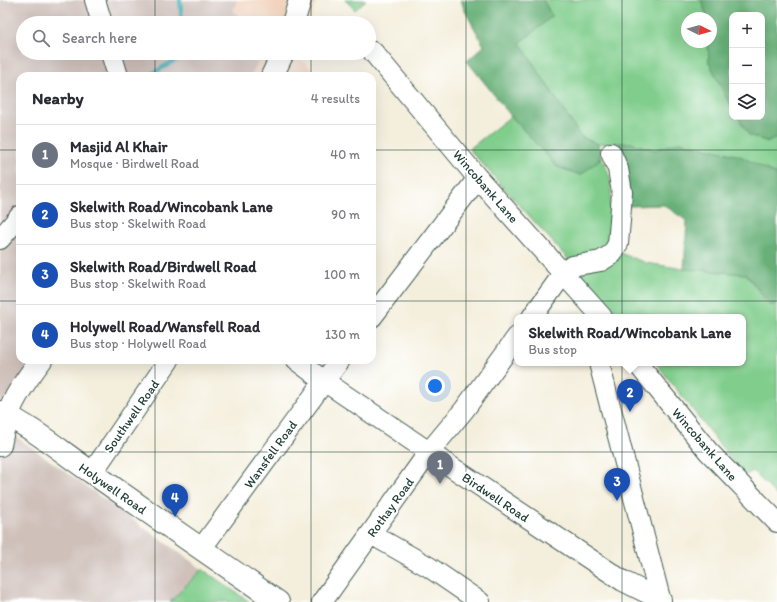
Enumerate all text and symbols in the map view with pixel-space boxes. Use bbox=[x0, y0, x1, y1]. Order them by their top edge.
north arrow bbox=[681, 12, 717, 48]
map controls bbox=[729, 12, 765, 120]
button: + bbox=[729, 12, 765, 48]
search box bbox=[16, 16, 376, 60]
icon: search bbox=[30, 27, 52, 49]
text: Search here bbox=[62, 29, 137, 47]
button: − bbox=[729, 48, 765, 84]
button: layers bbox=[729, 84, 765, 120]
text: Nearby bbox=[32, 88, 84, 108]
text: 4 results bbox=[311, 91, 360, 106]
text: Masjid Al Khair bbox=[70, 138, 167, 156]
text: 1 bbox=[42, 147, 48, 162]
text: 40 m bbox=[330, 147, 360, 162]
street label: Wincobank Lane bbox=[450, 147, 521, 226]
text: Mosque · Birdwell Road bbox=[70, 156, 199, 171]
text: Skelwith Road/Wincobank Lane bbox=[70, 198, 273, 216]
text: 2 bbox=[42, 207, 48, 222]
text: 90 m bbox=[331, 207, 360, 222]
text: Bus stop · Skelwith Road bbox=[70, 216, 206, 231]
text: Skelwith Road/Birdwell Road bbox=[70, 258, 257, 276]
text: 3 bbox=[41, 267, 49, 282]
text: 100 m bbox=[324, 267, 360, 282]
text: Bus stop · Skelwith Road bbox=[70, 276, 206, 291]
popup bbox=[514, 314, 746, 366]
text: Holywell Road/Wansfell Road bbox=[70, 318, 260, 336]
text: Skelwith Road/Wincobank Lane bbox=[529, 324, 731, 342]
text: 4 bbox=[41, 327, 49, 342]
text: 130 m bbox=[325, 327, 360, 342]
text: Bus stop · Holywell Road bbox=[70, 336, 206, 351]
text: Bus stop bbox=[529, 342, 577, 357]
your location bbox=[425, 376, 445, 396]
street label: Southwell Road bbox=[101, 377, 162, 456]
pin: 2 bbox=[617, 379, 643, 412]
street label: Wincobank Lane bbox=[669, 405, 740, 484]
street label: Wansfell Road bbox=[241, 417, 300, 491]
pin: 1 bbox=[427, 451, 453, 484]
street label: Holywell Road bbox=[76, 460, 149, 517]
pin: 3 bbox=[604, 468, 630, 501]
street label: Birdwell Road bbox=[459, 470, 532, 525]
street label: Rothay Road bbox=[364, 475, 417, 540]
pin: 4 bbox=[162, 484, 188, 517]

